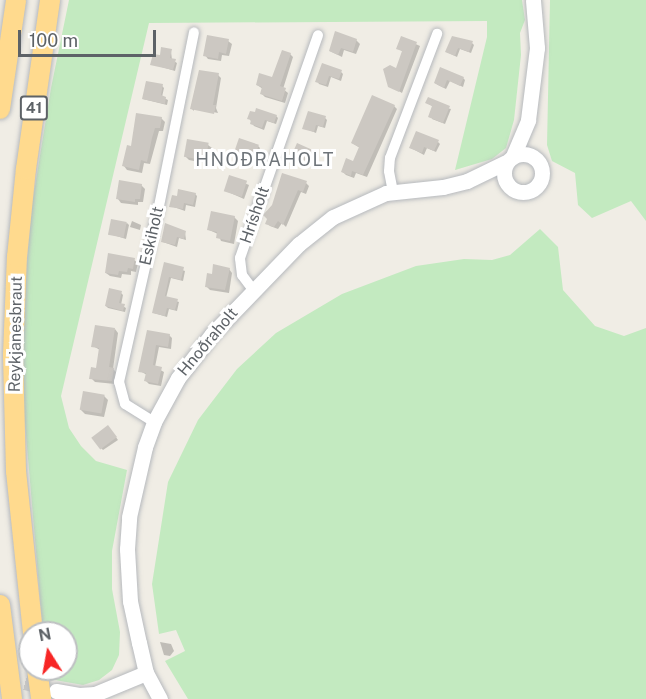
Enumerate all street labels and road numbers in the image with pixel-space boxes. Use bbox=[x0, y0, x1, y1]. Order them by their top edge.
road number: 41 bbox=[19, 96, 49, 120]
street label: Hrísholt bbox=[236, 184, 274, 246]
street label: Eskiholt bbox=[136, 205, 168, 267]
street label: Reykjanesbraut bbox=[5, 276, 27, 392]
street label: Hnoðraholt bbox=[174, 304, 242, 380]

